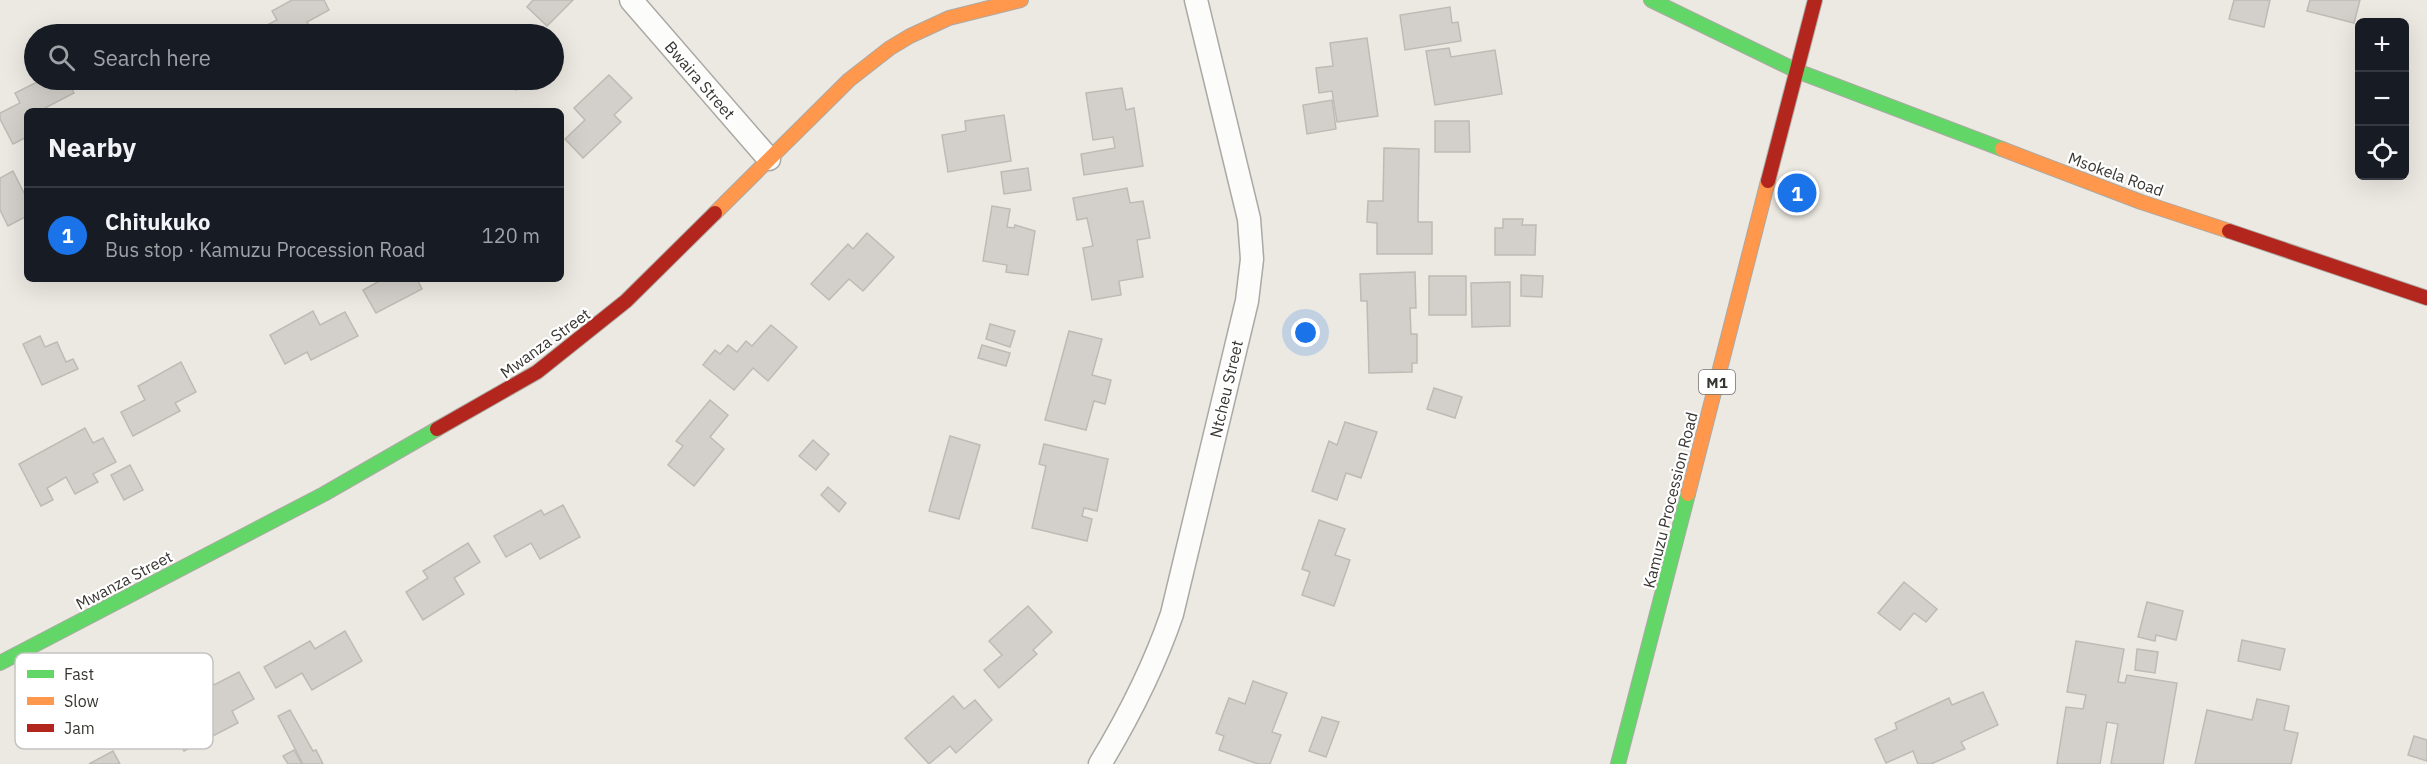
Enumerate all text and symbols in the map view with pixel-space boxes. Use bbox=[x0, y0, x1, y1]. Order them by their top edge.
map controls bbox=[2355, 18, 2409, 180]
button: + bbox=[2355, 18, 2409, 72]
search box bbox=[24, 24, 564, 90]
street label: Bwaira Street bbox=[661, 37, 739, 123]
icon: search bbox=[45, 41, 78, 74]
text: Search here bbox=[93, 43, 211, 72]
button: − bbox=[2355, 72, 2409, 126]
button: locate bbox=[2355, 126, 2409, 180]
text: Nearby bbox=[48, 130, 136, 164]
street label: Msokela Road bbox=[2066, 147, 2166, 201]
pin: 1 bbox=[1778, 170, 1816, 216]
text: Chitukuko bbox=[105, 207, 210, 236]
text: 1 bbox=[62, 222, 74, 249]
text: 120 m bbox=[482, 222, 540, 249]
text: Bus stop · Kamuzu Procession Road bbox=[105, 236, 425, 263]
street label: Mwanza Street bbox=[496, 304, 594, 382]
your location bbox=[1291, 318, 1320, 347]
street label: Ntcheu Street bbox=[1205, 338, 1247, 440]
road number: M1 bbox=[1699, 370, 1735, 394]
street label: Kamuzu Procession Road bbox=[1638, 410, 1702, 590]
street label: Mwanza Street bbox=[72, 546, 176, 614]
legend bbox=[15, 653, 213, 749]
text: Fast bbox=[64, 664, 94, 684]
text: Slow bbox=[64, 691, 99, 711]
text: Jam bbox=[64, 718, 95, 738]

